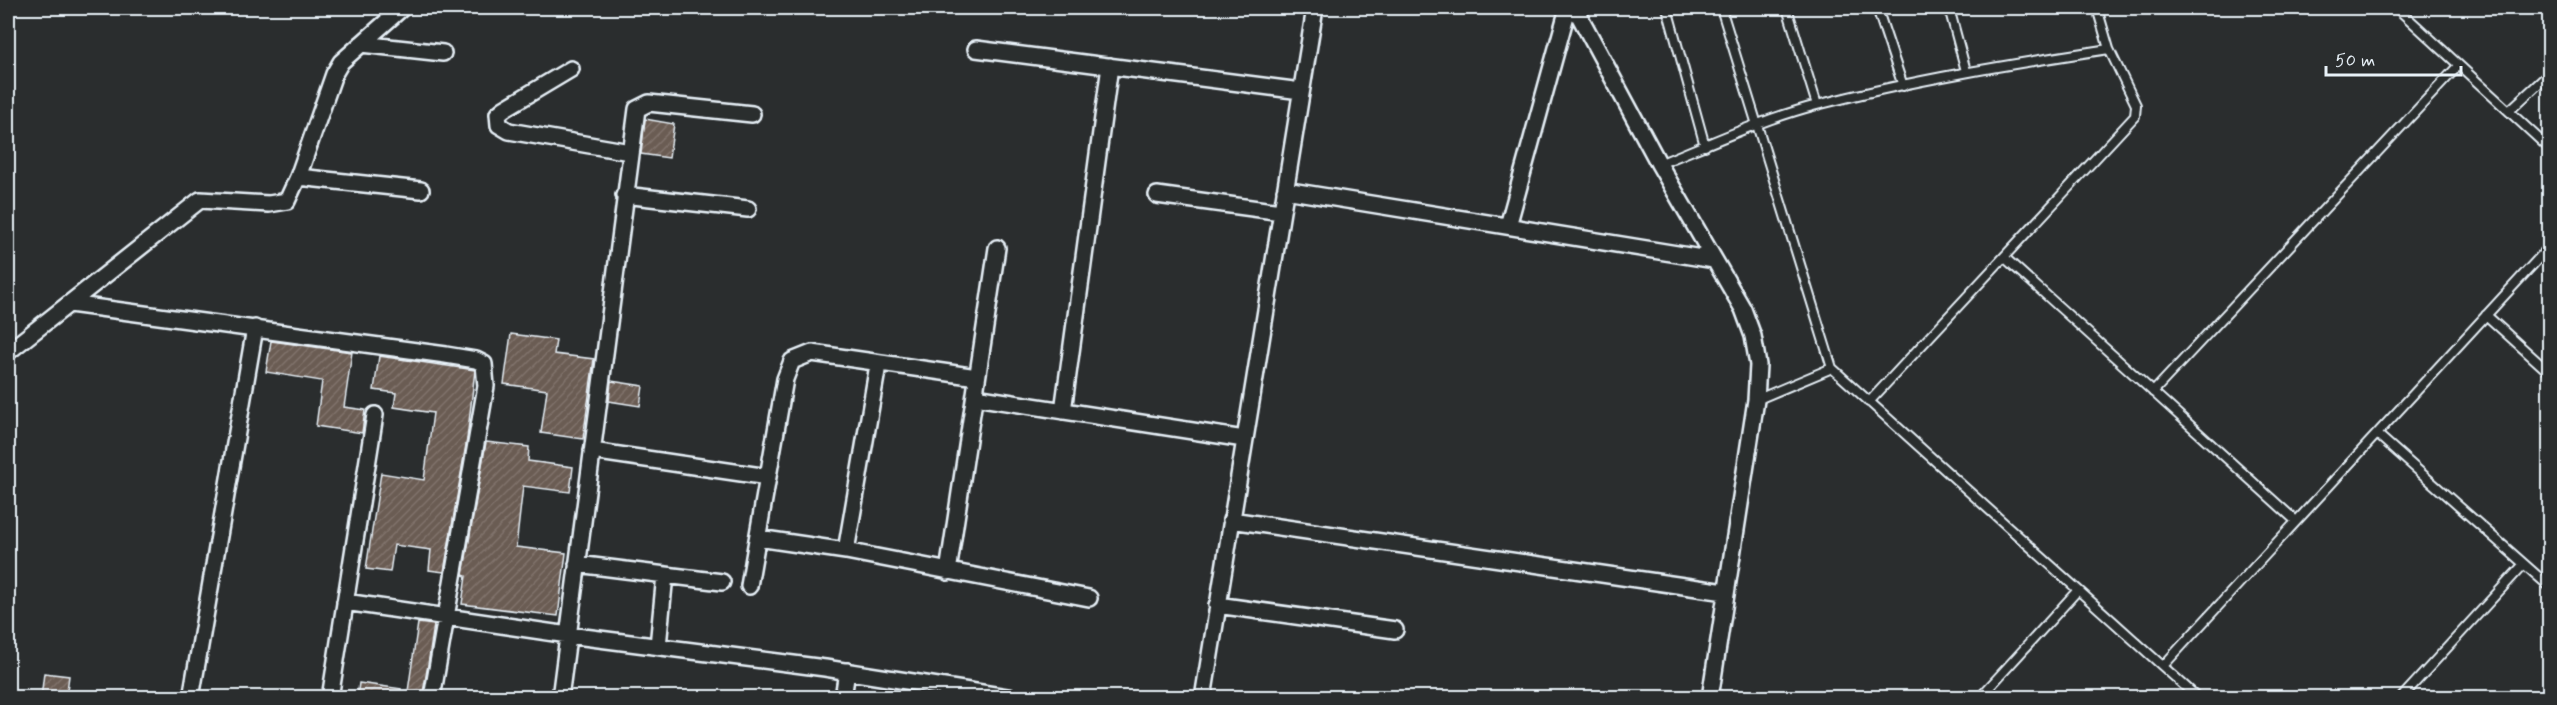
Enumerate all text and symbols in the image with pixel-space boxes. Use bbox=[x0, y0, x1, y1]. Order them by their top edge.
scale bar bbox=[2326, 39, 2461, 77]
text: 50 m bbox=[2335, 49, 2375, 73]

